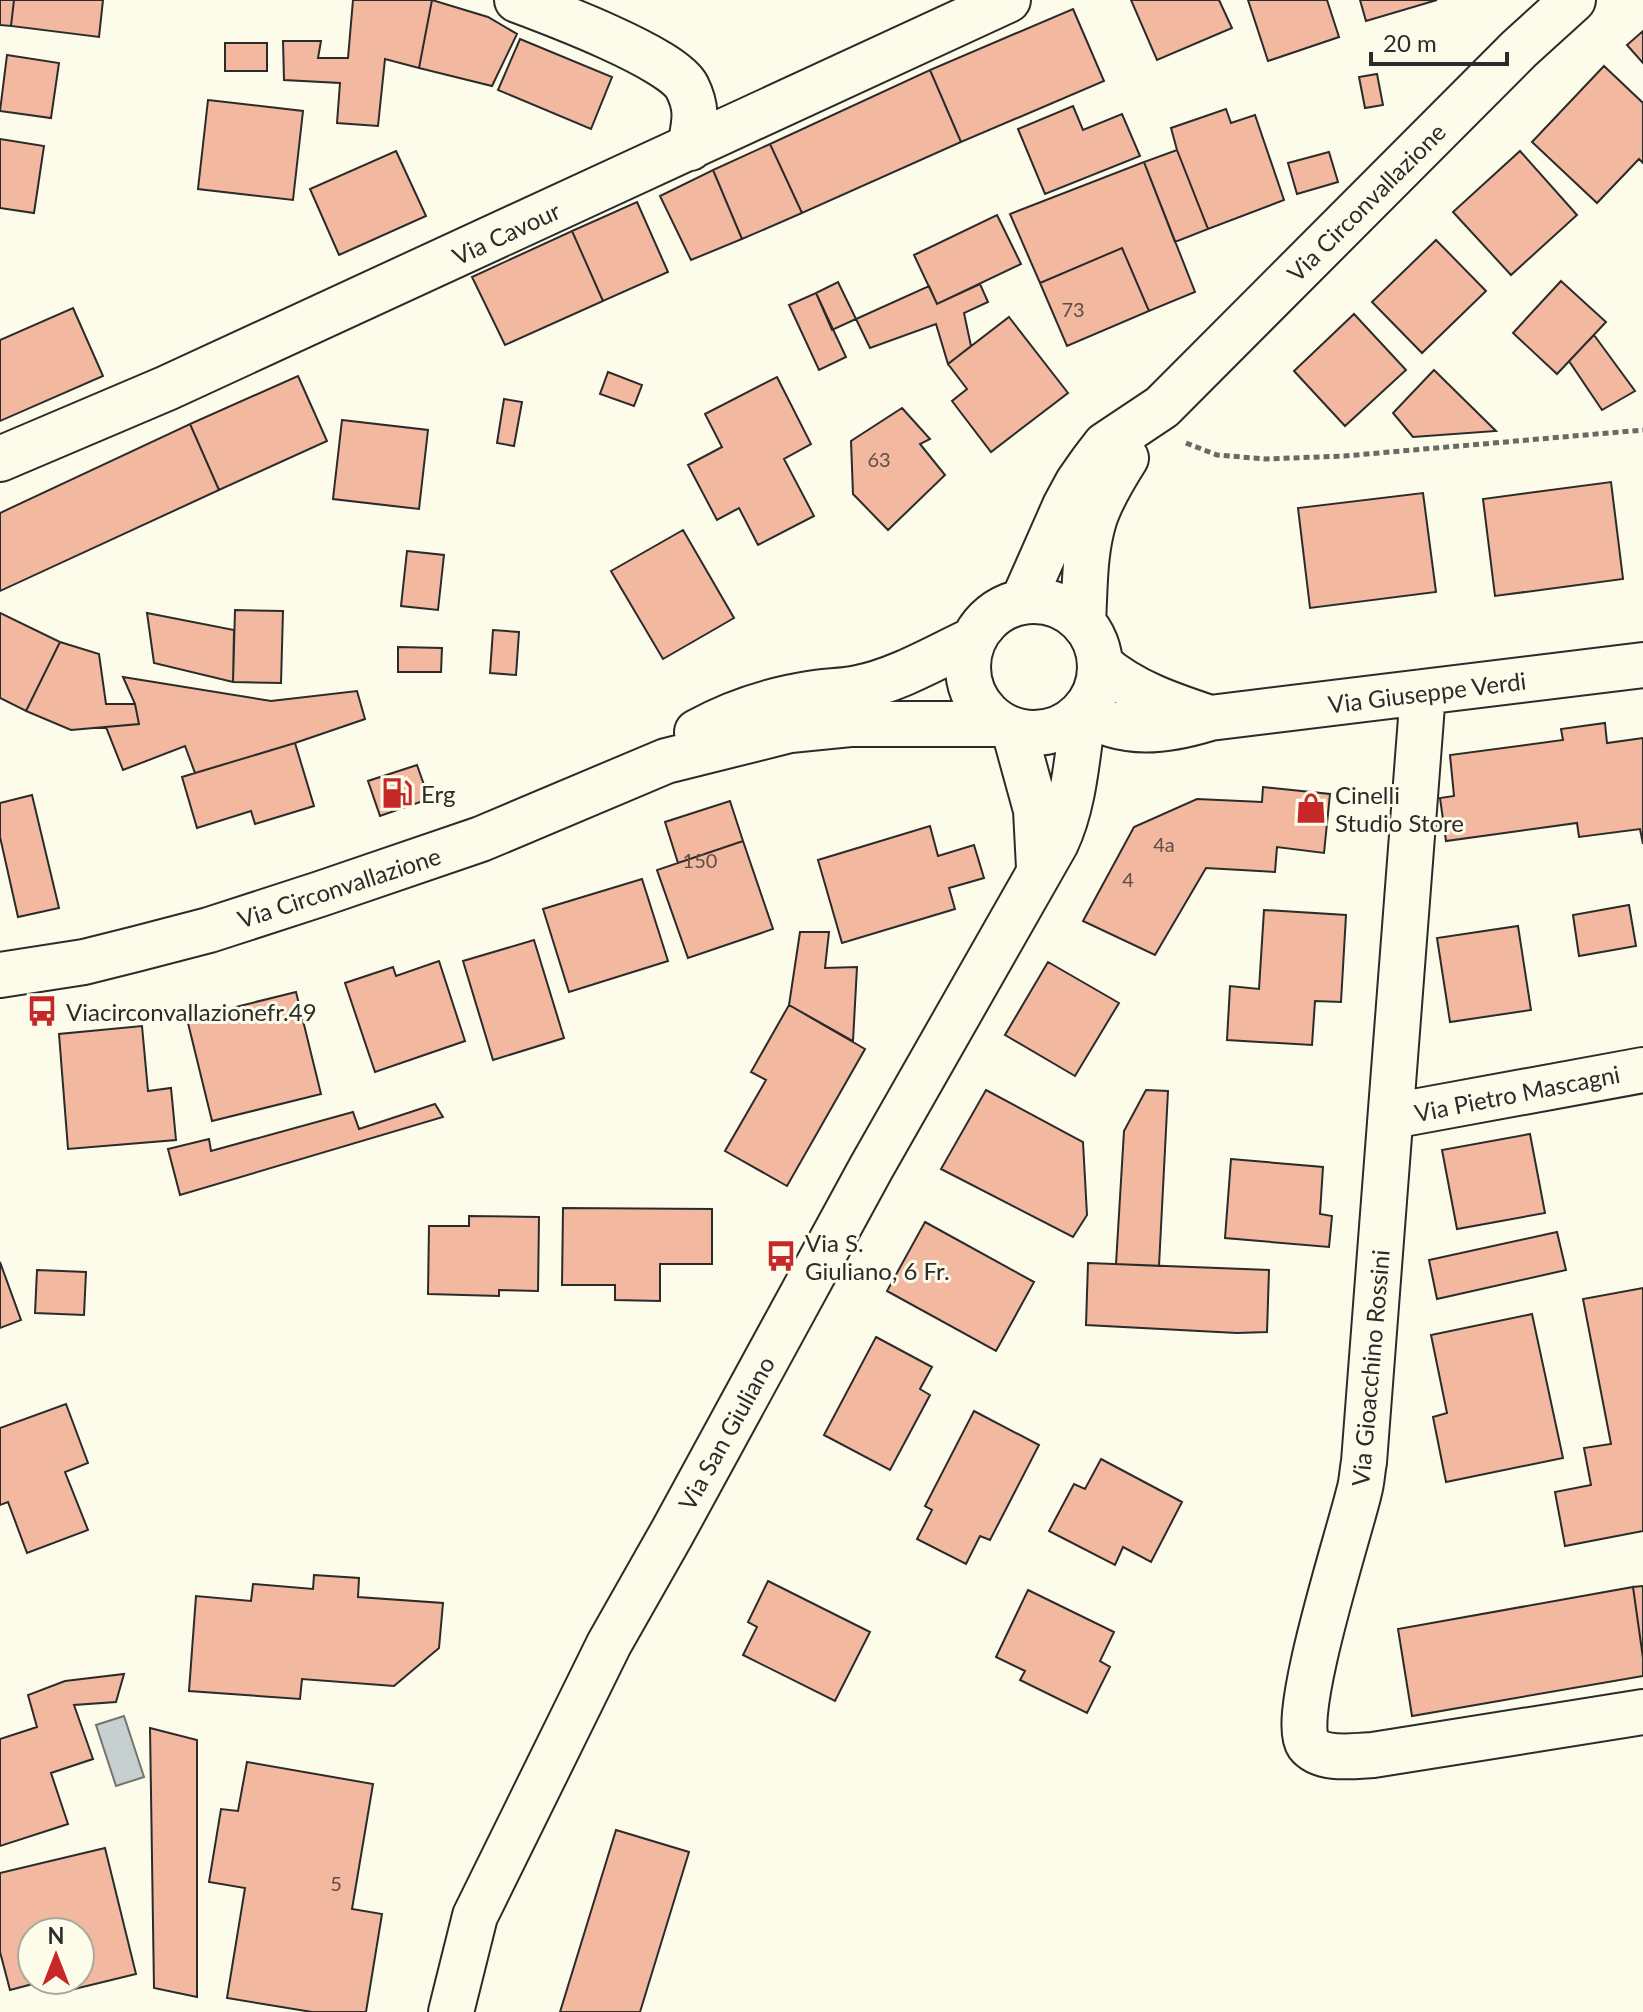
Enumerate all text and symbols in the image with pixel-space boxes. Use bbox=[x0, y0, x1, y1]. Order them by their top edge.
scale bar bbox=[1371, 16, 1507, 66]
text: 20 m bbox=[1383, 28, 1437, 57]
street label: Via Circonvallazione bbox=[1281, 117, 1451, 287]
street label: Via Cavour bbox=[448, 195, 565, 271]
house number: 73 bbox=[1061, 297, 1085, 321]
house number: 63 bbox=[867, 447, 891, 471]
street label: Via Giuseppe Verdi bbox=[1326, 665, 1528, 719]
fuel station icon: Erg bbox=[380, 776, 414, 810]
place label: Erg bbox=[421, 779, 455, 808]
place label: Cinelli Studio Store bbox=[1335, 780, 1464, 837]
shop icon: Cinelli Studio Store bbox=[1294, 791, 1328, 825]
house number: 4a bbox=[1153, 832, 1175, 856]
street label: Via Circonvallazione bbox=[234, 840, 444, 934]
house number: 150 bbox=[683, 848, 717, 872]
house number: 4 bbox=[1122, 867, 1134, 891]
bus stop icon: Viacirconvallazionefr.49 bbox=[25, 994, 59, 1028]
place label: Viacirconvallazionefr.49 bbox=[66, 997, 317, 1026]
street label: Via Pietro Mascagni bbox=[1412, 1059, 1622, 1127]
place label: Via S. Giuliano, 6 Fr. bbox=[805, 1228, 950, 1285]
bus stop icon: Via S. Giuliano, 6 Fr. bbox=[764, 1239, 798, 1273]
street label: Via Gioacchino Rossini bbox=[1345, 1249, 1395, 1487]
street label: Via San Giuliano bbox=[672, 1351, 780, 1515]
house number: 5 bbox=[330, 1871, 342, 1895]
north arrow bbox=[16, 1916, 96, 1996]
text: N bbox=[48, 1922, 64, 1949]

